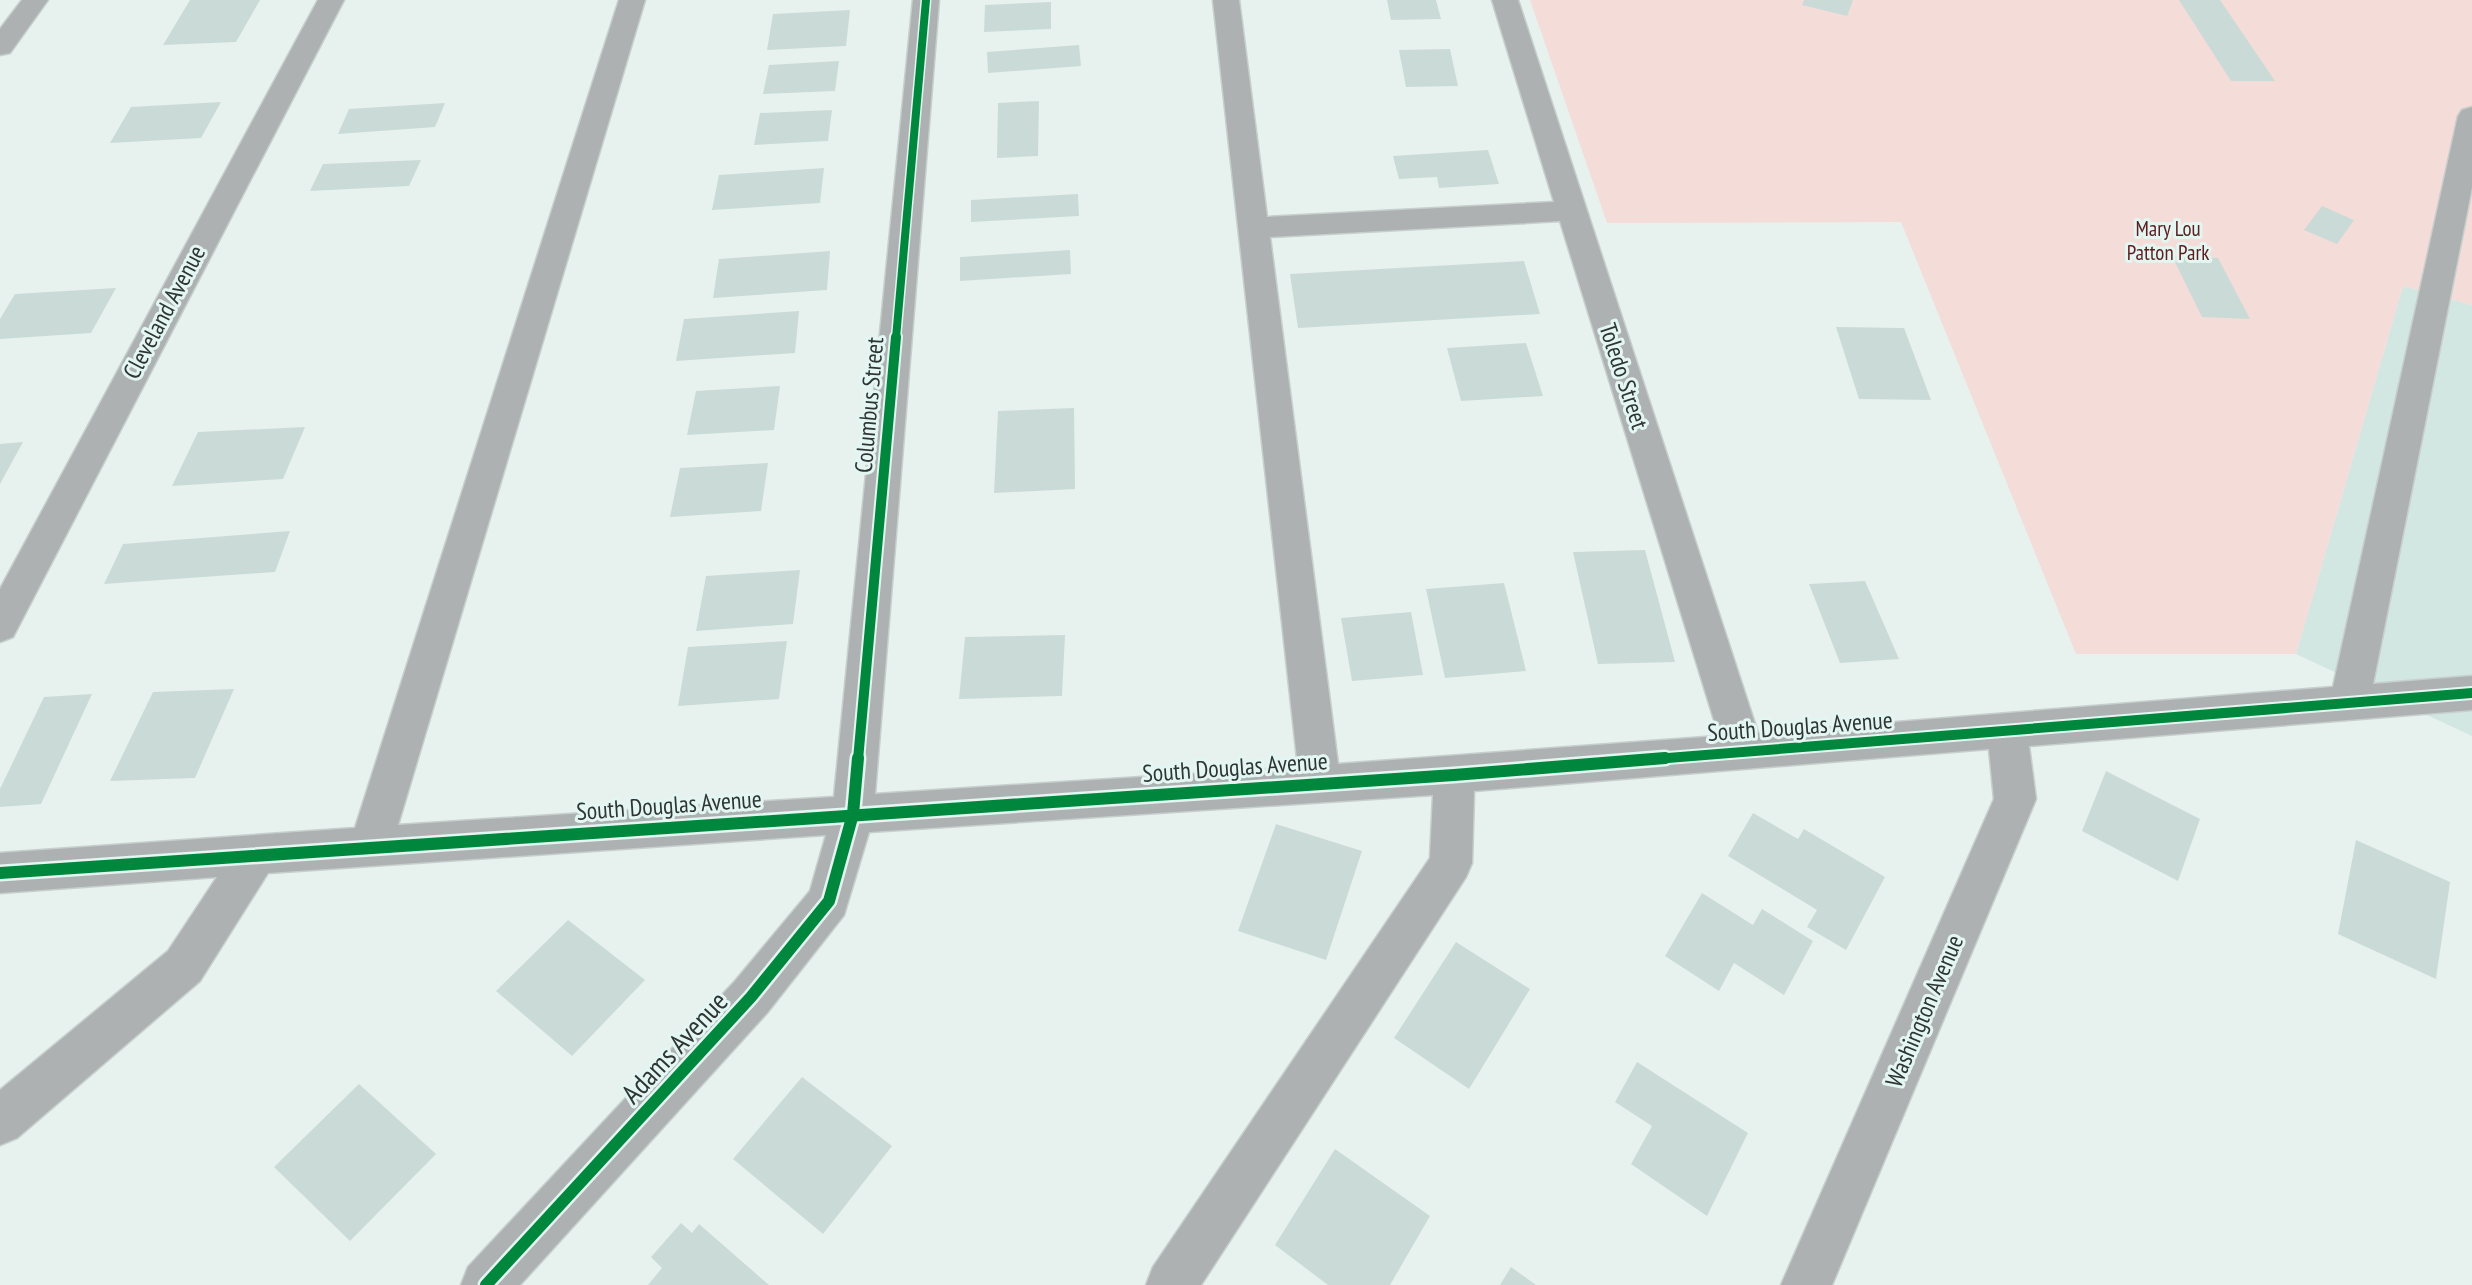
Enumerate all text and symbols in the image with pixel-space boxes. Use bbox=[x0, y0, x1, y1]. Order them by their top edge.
park label: Mary Lou Patton Park bbox=[2127, 215, 2209, 266]
street label: Cleveland Avenue bbox=[116, 240, 212, 384]
street label: Toledo Street bbox=[1592, 319, 1656, 433]
street label: Columbus Street bbox=[848, 336, 890, 474]
street label: South Douglas Avenue bbox=[1706, 704, 1894, 748]
street label: South Douglas Avenue bbox=[1141, 745, 1329, 789]
street label: South Douglas Avenue bbox=[575, 783, 763, 827]
street label: Washington Avenue bbox=[1878, 930, 1970, 1092]
street label: Adams Avenue bbox=[613, 983, 735, 1111]

